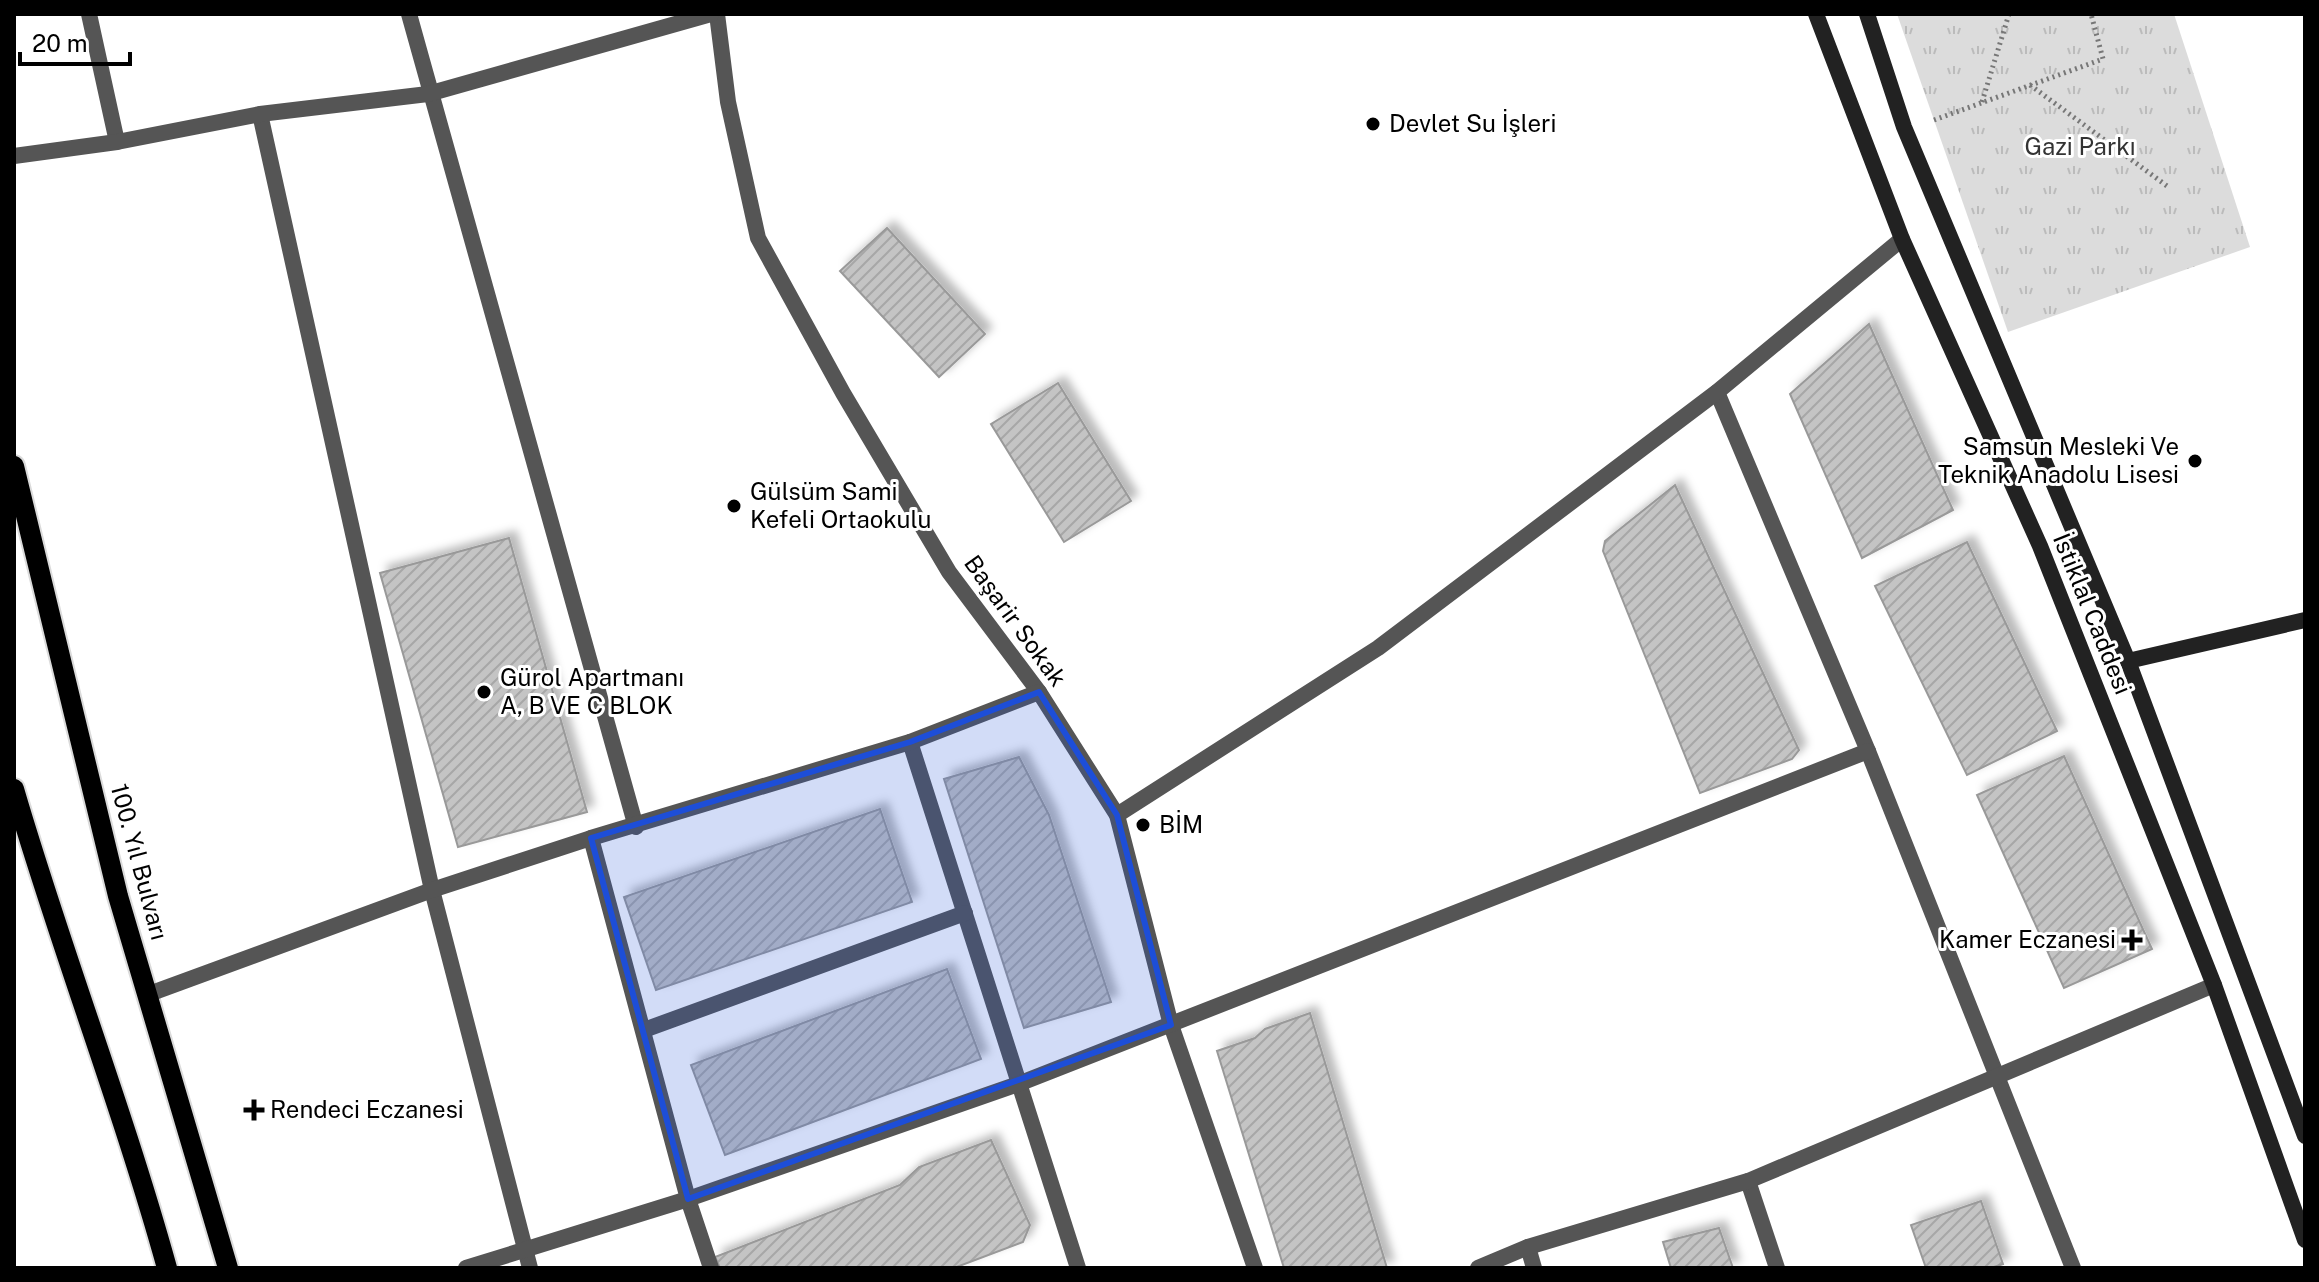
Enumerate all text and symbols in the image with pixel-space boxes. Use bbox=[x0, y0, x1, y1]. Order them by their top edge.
scale bar bbox=[20, 16, 130, 66]
text: 20 m bbox=[32, 29, 88, 57]
place label: Devlet Su İşleri bbox=[1389, 109, 1556, 137]
marker: Devlet Su İşleri bbox=[1364, 115, 1382, 133]
park label: Gazi Parkı bbox=[2024, 132, 2136, 160]
place label: Samsun Mesleki Ve Teknik Anadolu Lisesi bbox=[1938, 432, 2179, 488]
marker: Samsun Mesleki Ve Teknik Anadolu Lisesi bbox=[2186, 452, 2204, 470]
place label: Gülsüm Sami Kefeli Ortaokulu bbox=[750, 477, 931, 533]
marker: Gülsüm Sami Kefeli Ortaokulu bbox=[725, 497, 743, 515]
street label: İstiklal Caddesi bbox=[2048, 529, 2138, 698]
street label: Başarir Sokak bbox=[959, 550, 1073, 691]
place label: Gürol Apartmanı A, B VE C BLOK bbox=[500, 663, 684, 719]
marker: Gürol Apartmanı A, B VE C BLOK bbox=[475, 683, 493, 701]
street label: 100. Yıl Bulvarı bbox=[106, 781, 174, 943]
place label: BİM bbox=[1159, 810, 1203, 838]
marker: BİM bbox=[1134, 816, 1152, 834]
place label: Kamer Eczanesi bbox=[1939, 925, 2116, 953]
marker: Kamer Eczanesi bbox=[2123, 931, 2141, 949]
place label: Rendeci Eczanesi bbox=[270, 1095, 464, 1123]
marker: Rendeci Eczanesi bbox=[245, 1101, 263, 1119]

